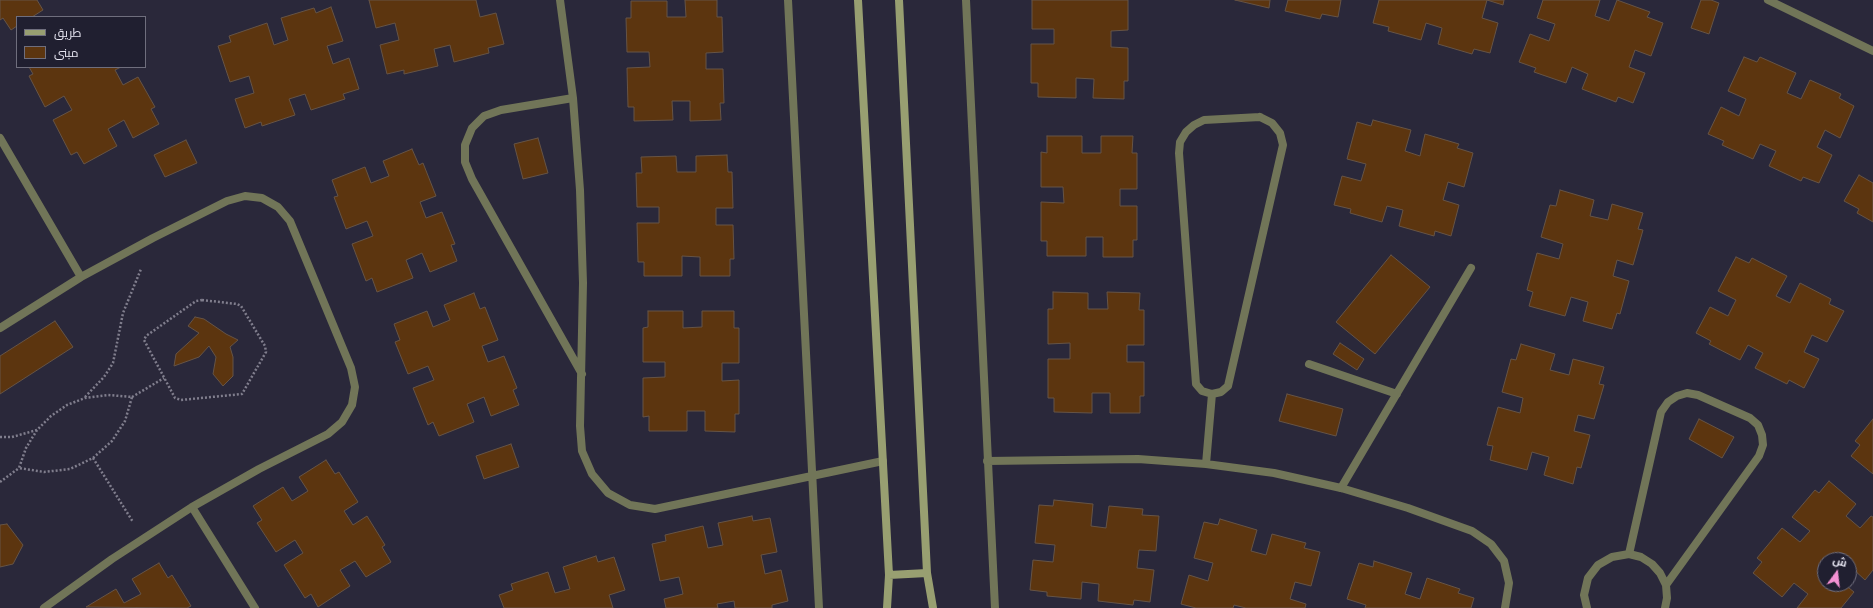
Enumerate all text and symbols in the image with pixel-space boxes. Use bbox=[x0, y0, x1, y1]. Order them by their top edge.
legend bbox=[16, 16, 146, 68]
text: طريق bbox=[54, 25, 81, 40]
text: مبنى bbox=[54, 45, 79, 60]
north arrow bbox=[1817, 552, 1857, 592]
text: ش bbox=[1831, 553, 1848, 570]

